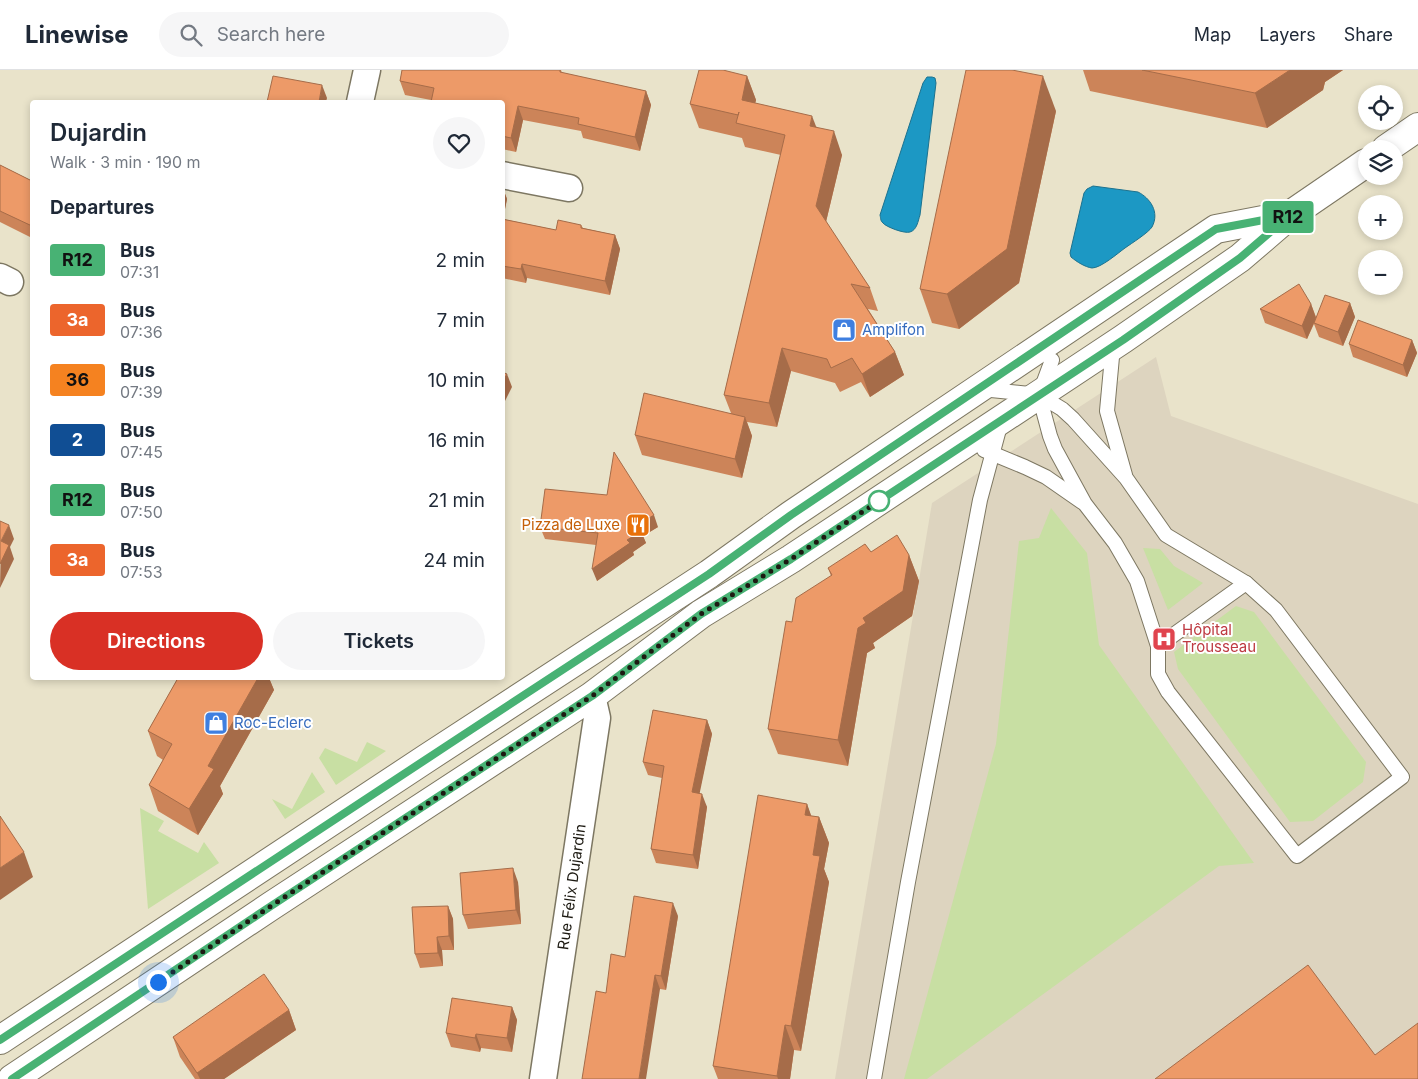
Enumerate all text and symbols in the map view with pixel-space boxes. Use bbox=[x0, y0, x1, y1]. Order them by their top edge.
search box bbox=[159, 12, 509, 57]
text: Linewise bbox=[25, 20, 129, 49]
icon: search bbox=[177, 21, 205, 49]
text: Search here bbox=[217, 23, 325, 46]
text: Map bbox=[1194, 24, 1231, 45]
text: Layers bbox=[1259, 24, 1316, 45]
text: Share bbox=[1344, 24, 1393, 45]
map controls bbox=[1358, 85, 1403, 295]
button: locate bbox=[1358, 85, 1403, 130]
button: heart bbox=[433, 117, 485, 169]
text: Dujardin bbox=[50, 118, 147, 147]
button: layers bbox=[1358, 140, 1403, 185]
text: Walk · 3 min · 190 m bbox=[50, 152, 201, 172]
button: + bbox=[1358, 195, 1403, 240]
text: Departures bbox=[50, 196, 154, 219]
line badge: R12 bbox=[1259, 201, 1317, 233]
text: R12 bbox=[1273, 206, 1303, 227]
text: Bus bbox=[120, 239, 155, 262]
text: R12 bbox=[62, 249, 93, 270]
text: 2 min bbox=[436, 249, 485, 272]
button: − bbox=[1358, 250, 1403, 295]
text: 07:31 bbox=[120, 262, 159, 282]
text: Bus bbox=[120, 299, 155, 322]
text: 3a bbox=[66, 309, 89, 330]
text: 7 min bbox=[436, 309, 485, 332]
shop icon: Amplifon bbox=[831, 317, 857, 343]
place label: Amplifon bbox=[862, 320, 925, 339]
text: 07:36 bbox=[120, 322, 163, 342]
text: Bus bbox=[120, 359, 155, 382]
text: 36 bbox=[66, 369, 89, 390]
text: 10 min bbox=[427, 369, 485, 392]
text: 07:39 bbox=[120, 382, 163, 402]
text: Bus bbox=[120, 419, 155, 442]
text: 2 bbox=[72, 429, 83, 450]
text: 16 min bbox=[428, 429, 485, 452]
text: 07:45 bbox=[120, 442, 163, 462]
text: Bus bbox=[120, 479, 155, 502]
text: R12 bbox=[62, 489, 93, 510]
text: 21 min bbox=[428, 489, 485, 512]
unlabelled marker bbox=[868, 490, 890, 512]
text: 07:50 bbox=[120, 502, 163, 522]
restaurant icon: Pizza de Luxe bbox=[625, 512, 651, 538]
place label: Pizza de Luxe bbox=[521, 515, 620, 534]
text: Bus bbox=[120, 539, 155, 562]
text: 3a bbox=[66, 549, 89, 570]
text: 24 min bbox=[424, 549, 485, 572]
text: 07:53 bbox=[120, 562, 163, 582]
button: Directions bbox=[50, 612, 263, 670]
button: Tickets bbox=[273, 612, 485, 670]
place label: Hôpital Trousseau bbox=[1182, 620, 1256, 656]
hospital icon: Hôpital Trousseau bbox=[1151, 626, 1177, 652]
shop icon: Roc-Eclerc bbox=[203, 710, 229, 736]
place label: Roc-Eclerc bbox=[234, 713, 312, 732]
street label: Rue Félix Dujardin bbox=[553, 823, 590, 951]
your location bbox=[146, 970, 171, 995]

